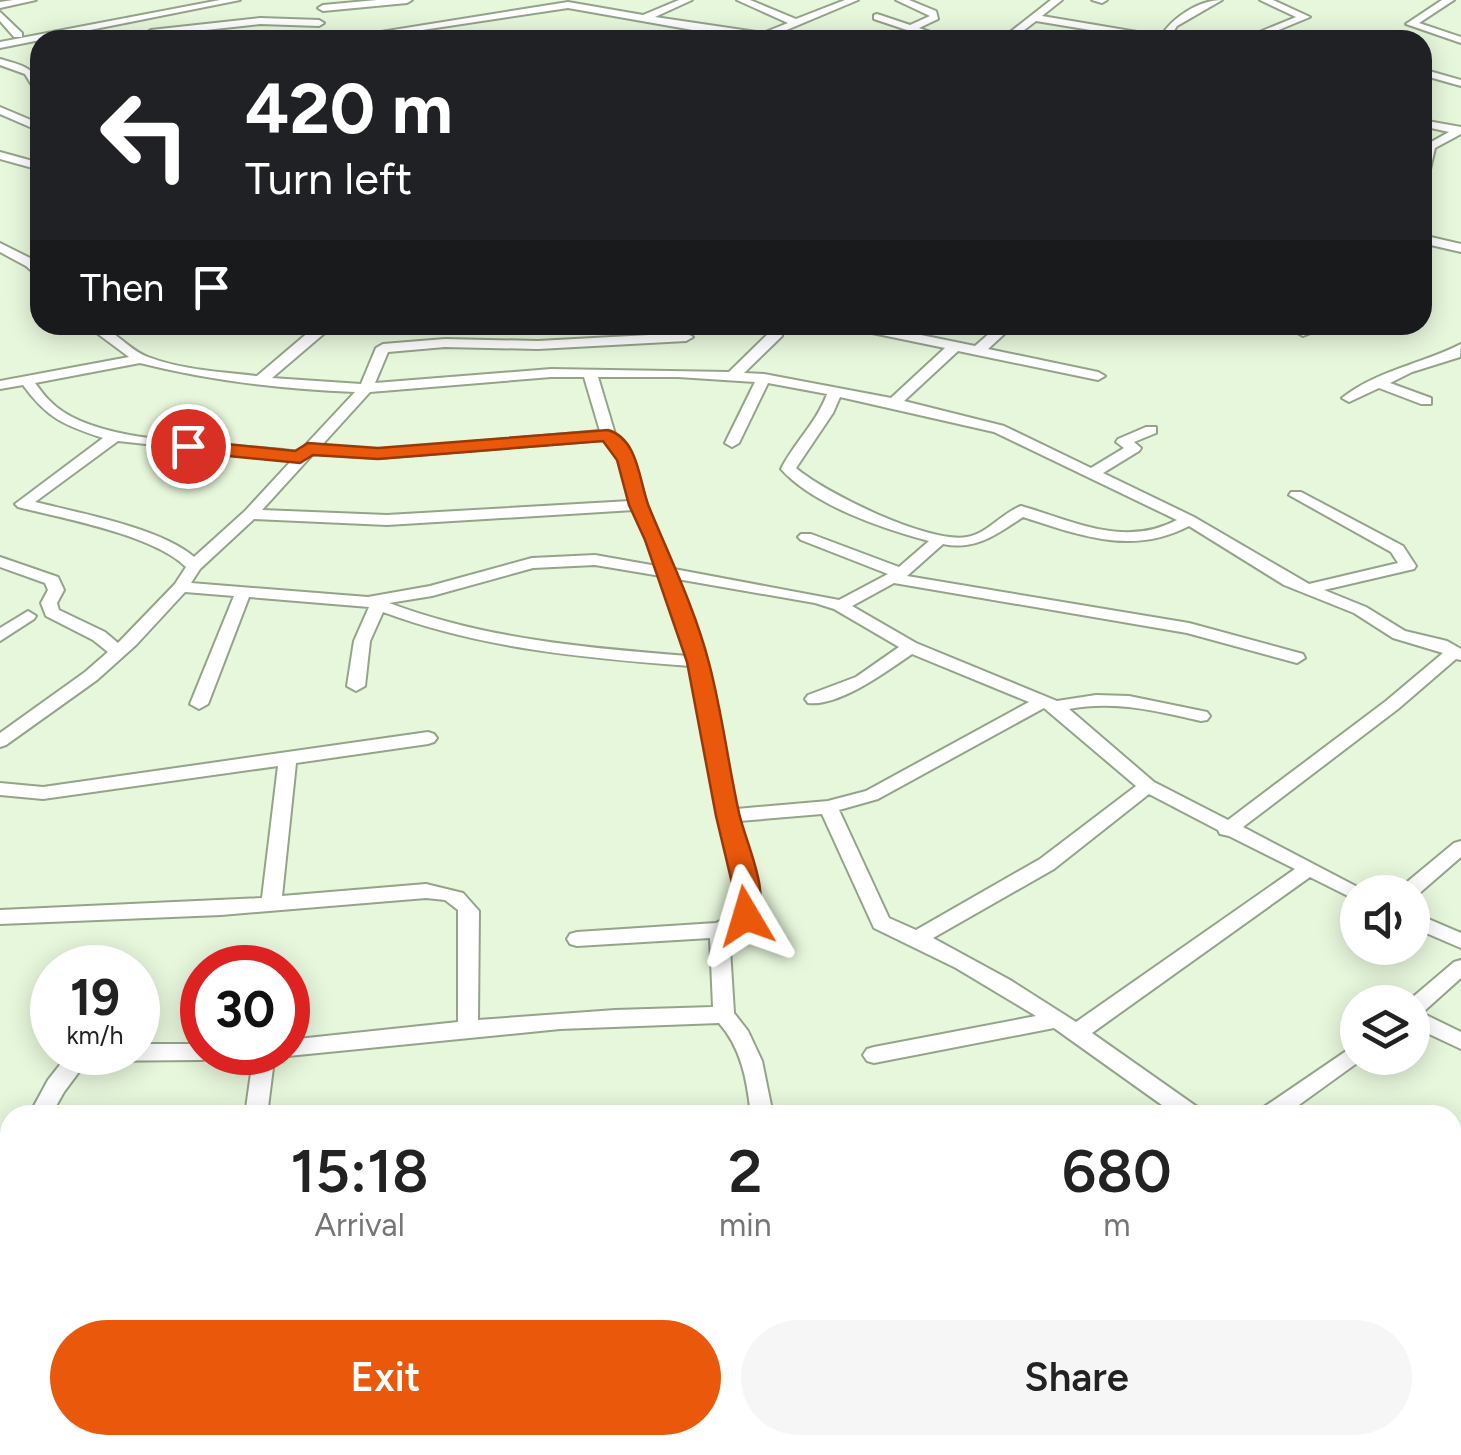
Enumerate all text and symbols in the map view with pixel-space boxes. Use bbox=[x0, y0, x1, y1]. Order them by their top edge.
text: 420 m bbox=[245, 66, 453, 151]
icon: left bbox=[80, 70, 210, 200]
text: Turn left bbox=[245, 151, 412, 205]
icon: arrive bbox=[184, 260, 239, 315]
text: Then bbox=[80, 265, 164, 311]
pin bbox=[146, 404, 231, 489]
icon: arrive bbox=[161, 419, 216, 474]
position arrow bbox=[694, 864, 798, 968]
map controls bbox=[1340, 875, 1430, 1075]
button: sound bbox=[1340, 875, 1430, 965]
speed limit sign: 30 bbox=[180, 945, 310, 1075]
text: 19 bbox=[70, 967, 120, 1028]
button: layers bbox=[1340, 985, 1430, 1075]
text: km/h bbox=[66, 1020, 124, 1050]
text: 15:18 bbox=[290, 1135, 429, 1207]
text: 2 bbox=[728, 1135, 763, 1207]
text: 680 bbox=[1062, 1135, 1172, 1207]
text: Arrival bbox=[314, 1206, 405, 1244]
text: min bbox=[719, 1206, 772, 1244]
text: m bbox=[1103, 1206, 1130, 1244]
button: Exit bbox=[50, 1320, 721, 1435]
button: Share bbox=[741, 1320, 1412, 1435]

